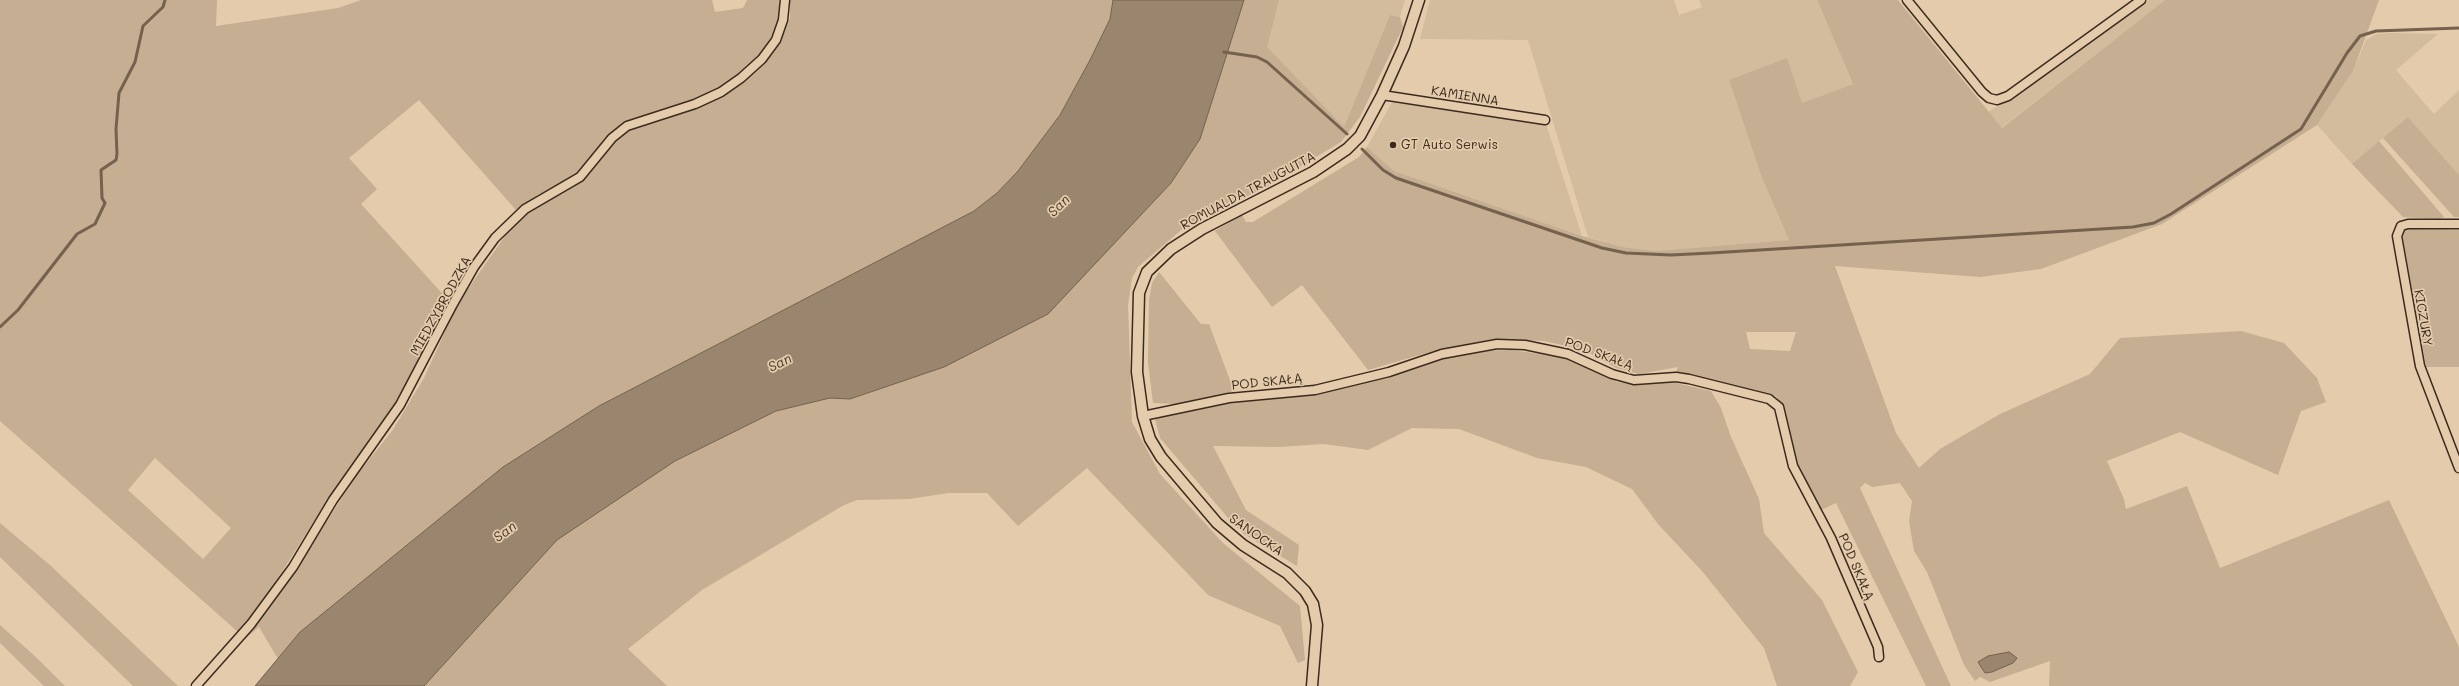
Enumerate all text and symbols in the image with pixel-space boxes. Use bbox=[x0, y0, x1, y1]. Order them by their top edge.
street label: KAMIENNA bbox=[1430, 83, 1500, 109]
place label: GT Auto Serwis bbox=[1401, 137, 1498, 153]
marker: GT Auto Serwis bbox=[1388, 140, 1398, 150]
street label: ROMUALDA TRAUGUTTA bbox=[1178, 149, 1318, 233]
water label: San bbox=[1044, 191, 1074, 221]
street label: MIĘDZYBRODZKA bbox=[407, 254, 475, 358]
street label: KICZURY bbox=[2410, 289, 2436, 347]
street label: POD SKAŁĄ bbox=[1563, 334, 1635, 374]
water label: San bbox=[765, 350, 795, 376]
street label: POD SKAŁĄ bbox=[1231, 371, 1303, 393]
street label: SANOCKA bbox=[1226, 511, 1286, 559]
water label: San bbox=[490, 518, 520, 546]
street label: POD SKAŁĄ bbox=[1835, 531, 1877, 603]

